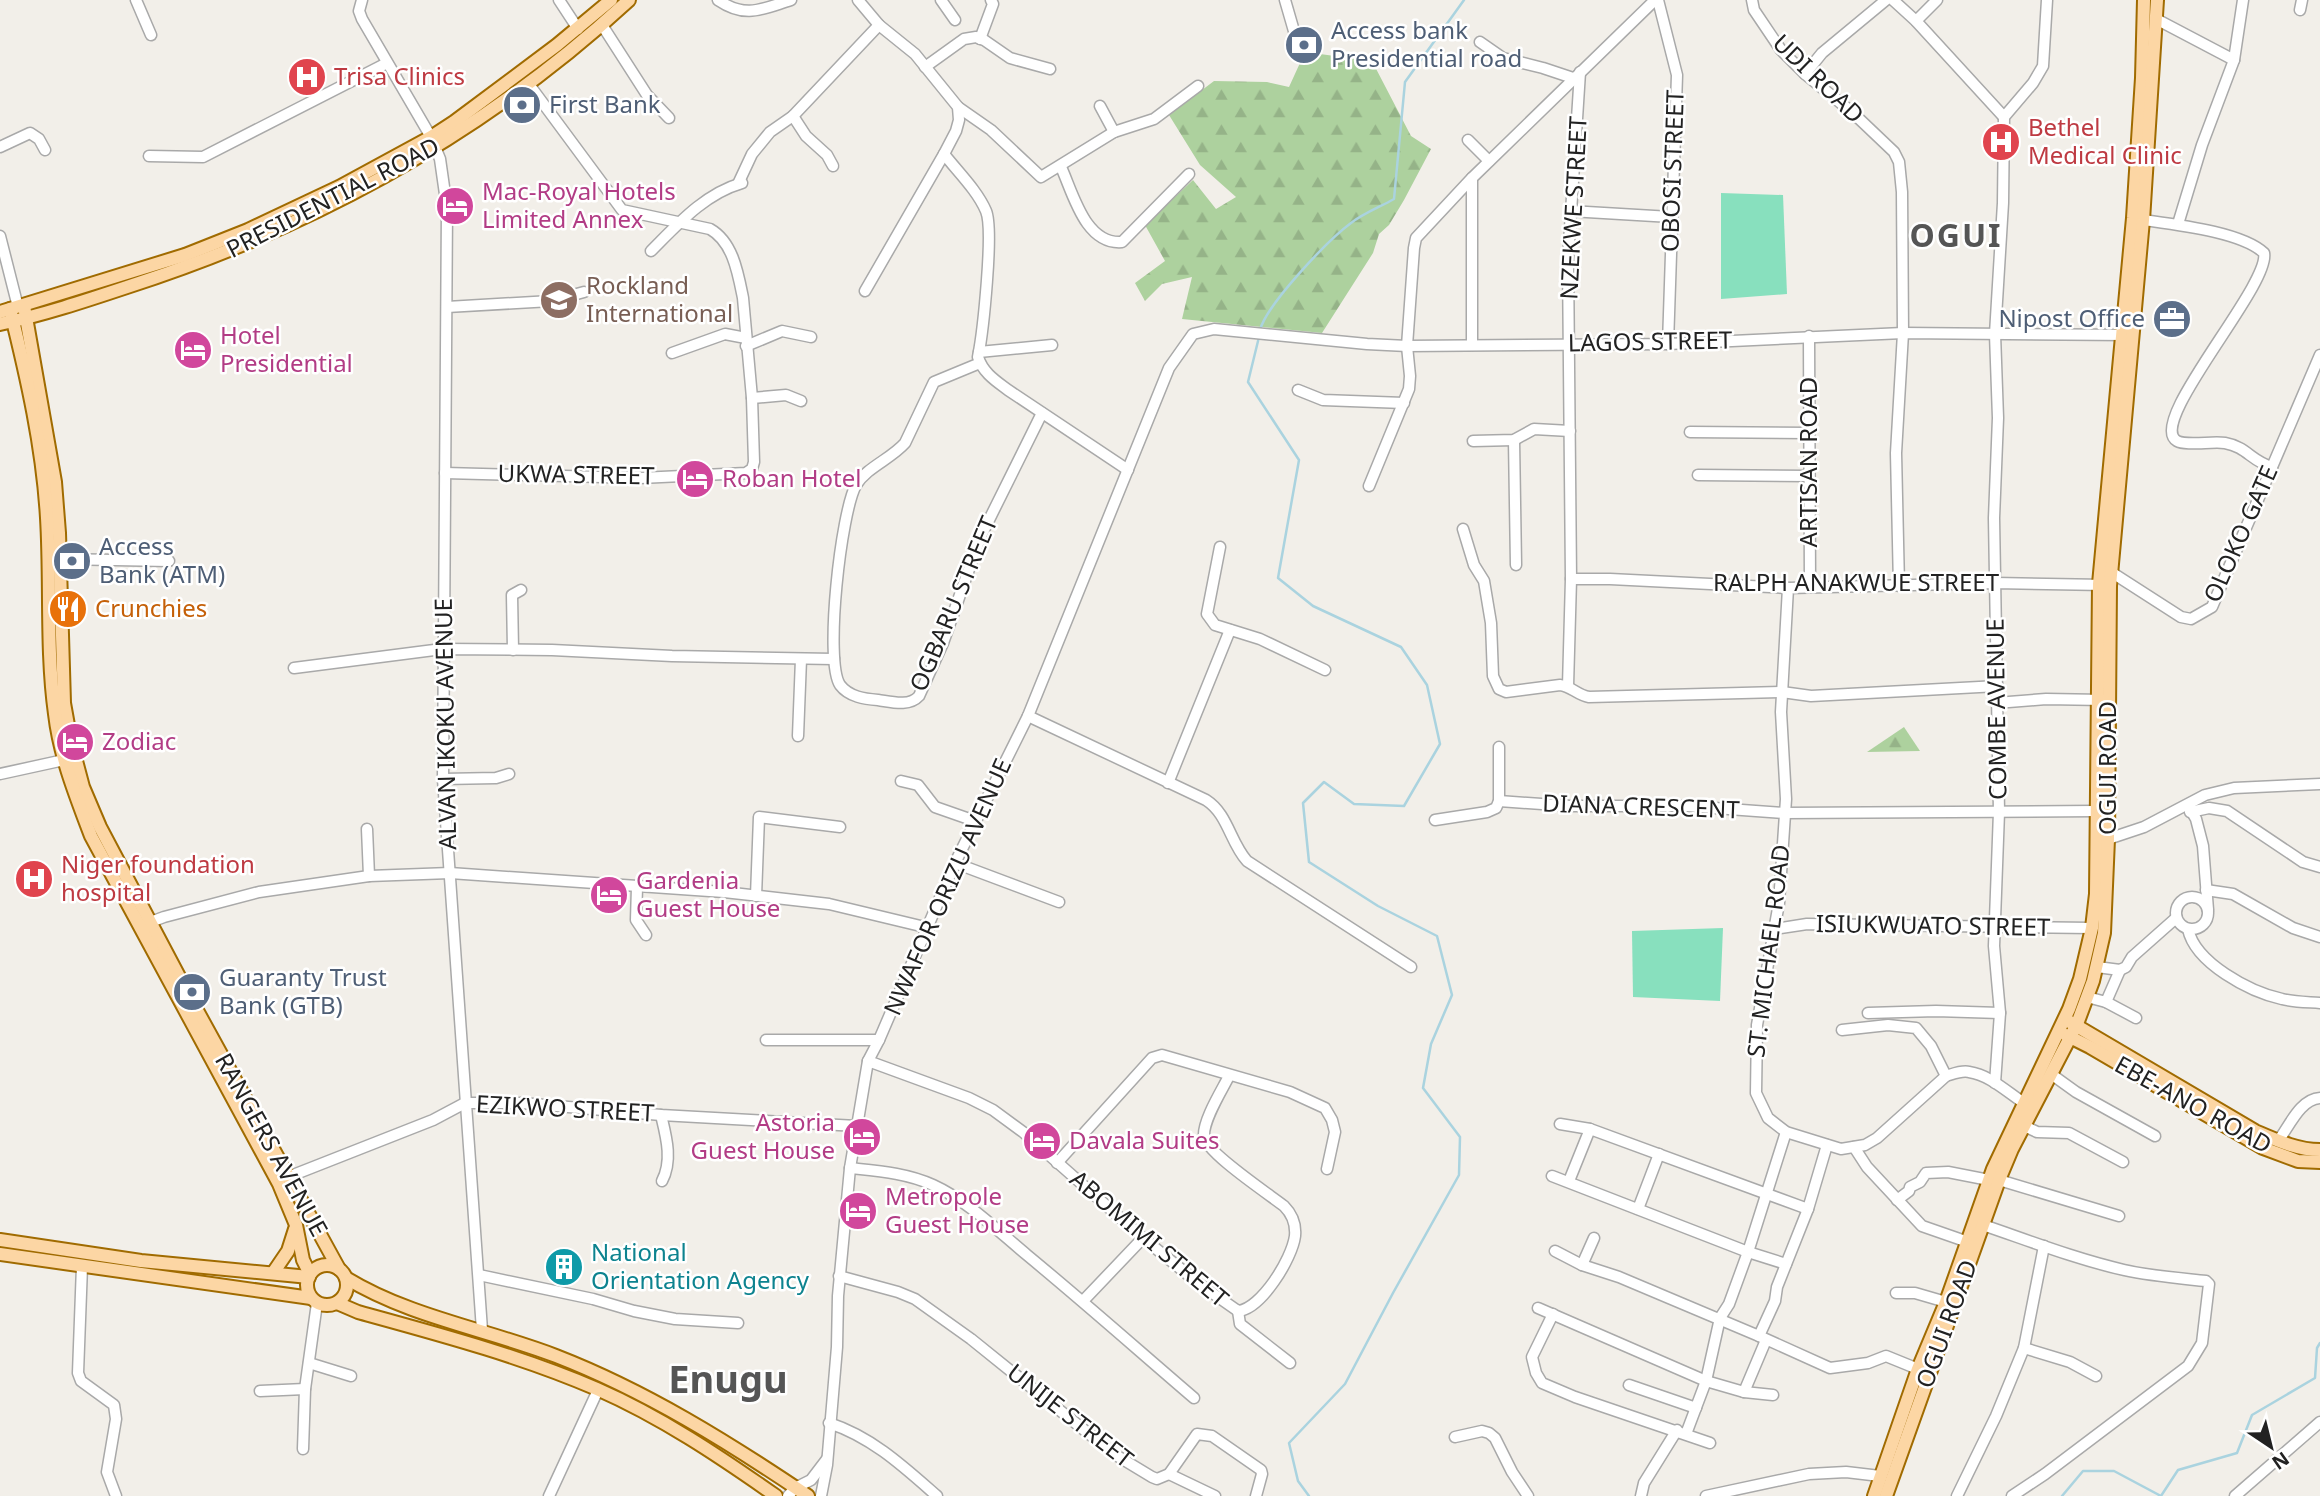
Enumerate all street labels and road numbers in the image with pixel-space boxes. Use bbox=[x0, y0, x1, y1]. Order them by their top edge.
street label: UDI ROAD bbox=[1766, 26, 1872, 130]
street label: OBOSI STREET bbox=[1652, 89, 1691, 253]
street label: NZEKWE STREET bbox=[1551, 115, 1594, 300]
street label: PRESIDENTIAL ROAD bbox=[220, 129, 444, 265]
street label: LAGOS STREET bbox=[1567, 323, 1733, 358]
street label: ARTISAN ROAD bbox=[1791, 377, 1824, 547]
street label: UKWA STREET bbox=[497, 456, 655, 491]
street label: OLOKO GATE bbox=[2195, 460, 2285, 607]
street label: OGBARU STREET bbox=[901, 510, 1005, 696]
street label: RALPH ANAKWUE STREET bbox=[1713, 565, 2000, 598]
street label: ALVAN IKOKU AVENUE bbox=[426, 598, 463, 850]
street label: COMBE AVENUE bbox=[1977, 618, 2014, 800]
street label: OGUI ROAD bbox=[2090, 701, 2123, 835]
street label: NWAFOR ORIZU AVENUE bbox=[875, 753, 1018, 1020]
street label: DIANA CRESCENT bbox=[1542, 786, 1741, 825]
street label: ST. MICHAEL ROAD bbox=[1738, 843, 1797, 1059]
street label: ISIUKWUATO STREET bbox=[1816, 906, 2051, 943]
street label: RANGERS AVENUE bbox=[208, 1047, 336, 1242]
street label: EBE-ANO ROAD bbox=[2109, 1047, 2278, 1160]
street label: EZIKWO STREET bbox=[475, 1086, 656, 1129]
street label: ABOMIMI STREET bbox=[1064, 1162, 1237, 1314]
street label: OGUI ROAD bbox=[1907, 1255, 1984, 1392]
street label: UNIJE STREET bbox=[1001, 1355, 1141, 1475]

